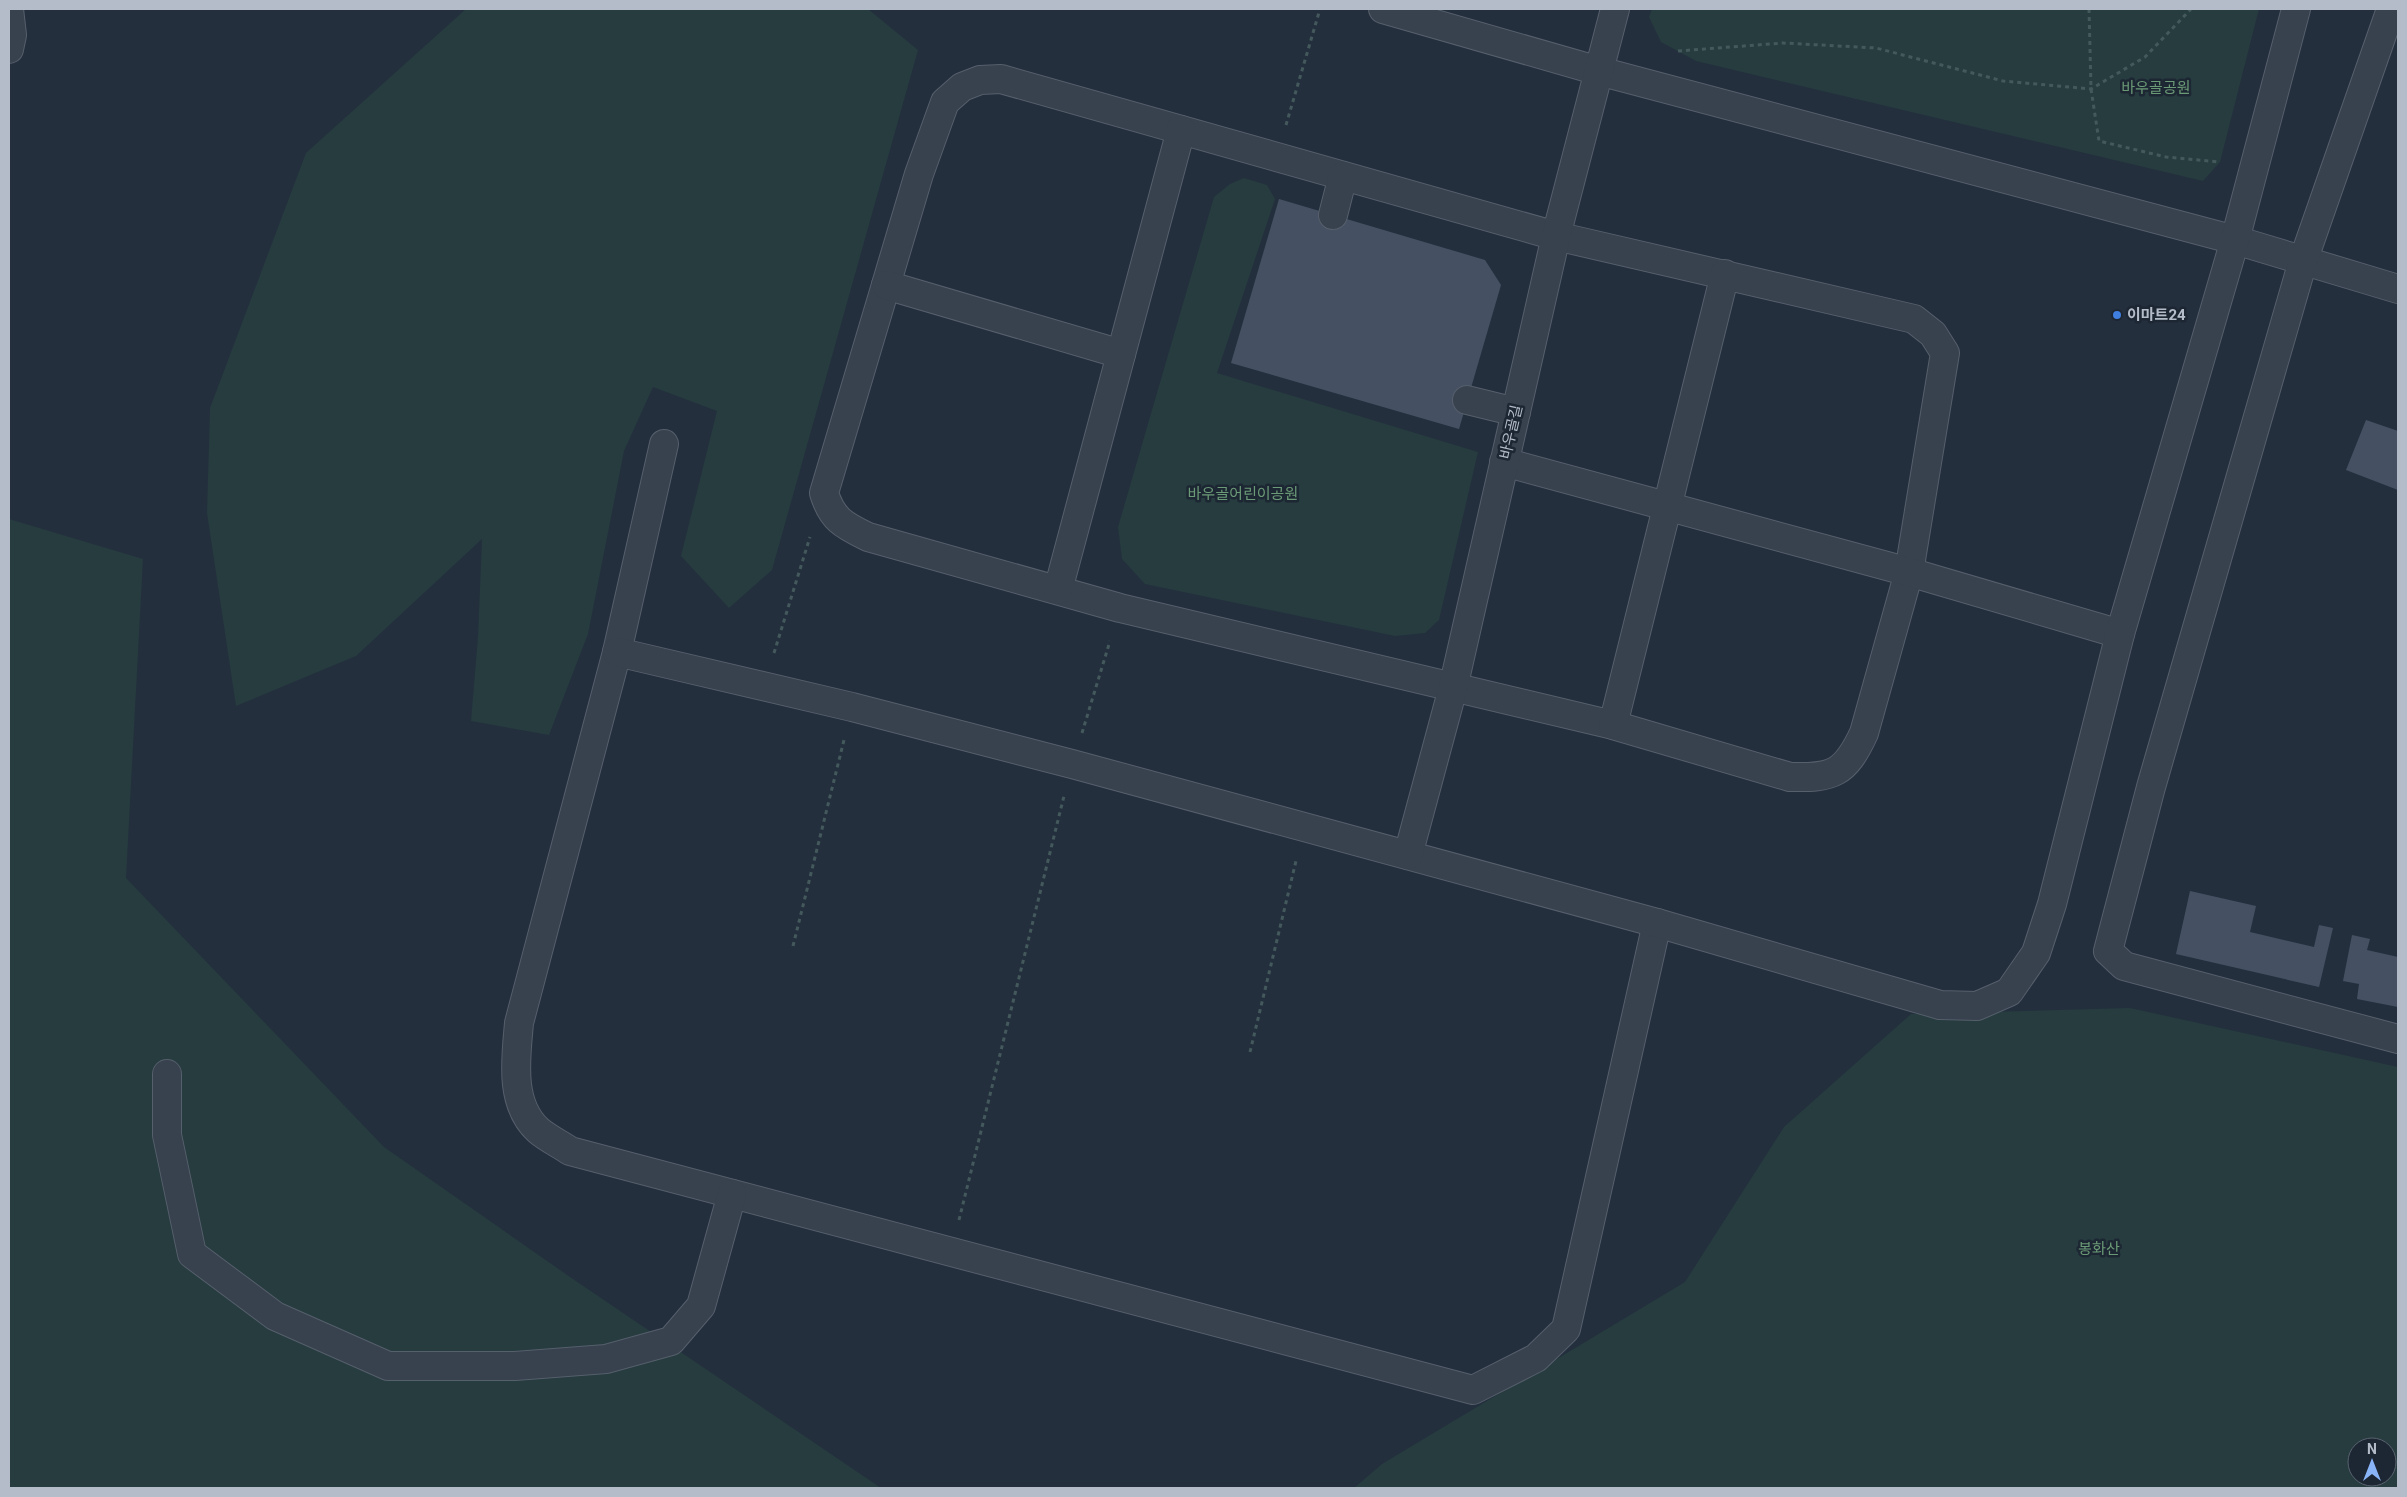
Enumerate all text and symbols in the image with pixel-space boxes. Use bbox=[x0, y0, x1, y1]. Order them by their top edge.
park label: 바우골공원 bbox=[2121, 79, 2191, 97]
place label: 이마트24 bbox=[2127, 306, 2186, 324]
marker: 이마트24 bbox=[2111, 309, 2123, 321]
street label: 바우골길 bbox=[1496, 403, 1526, 461]
park label: 바우골어린이공원 bbox=[1188, 485, 1298, 503]
park label: 봉화산 bbox=[2078, 1240, 2120, 1258]
north arrow bbox=[2347, 1437, 2397, 1487]
text: N bbox=[2367, 1441, 2377, 1457]

